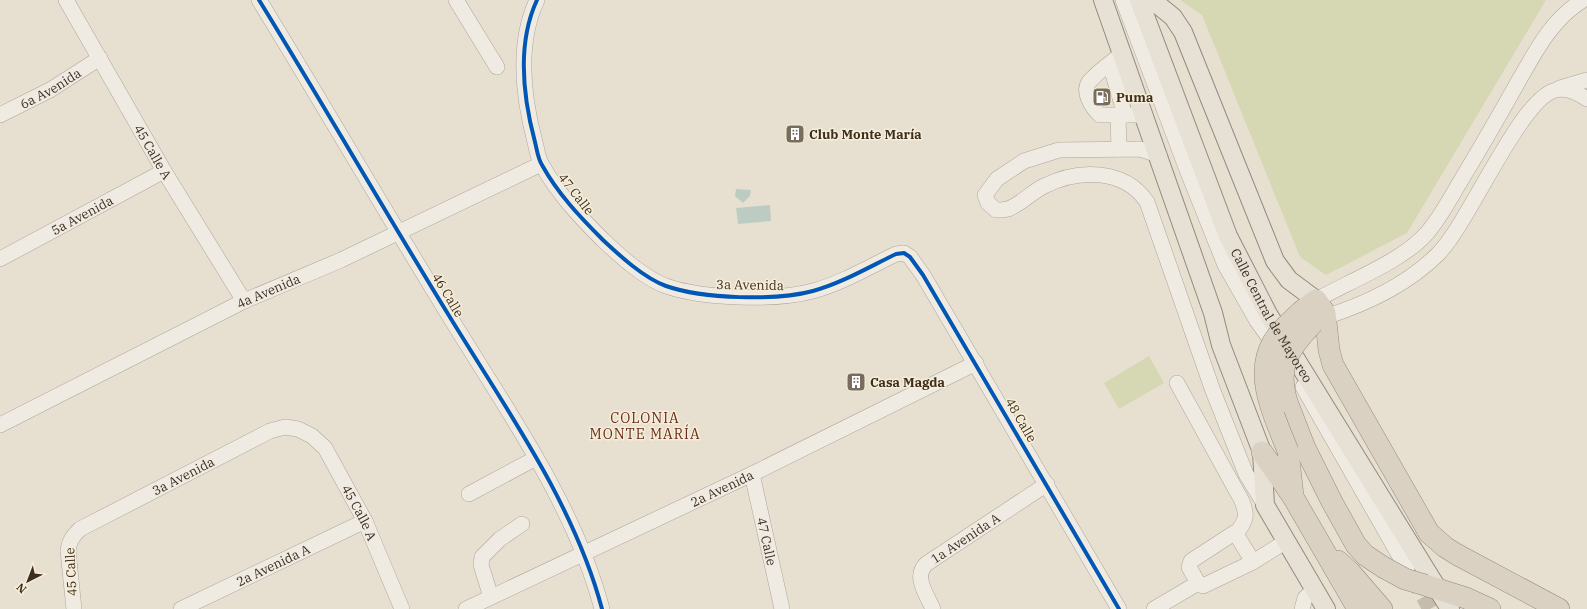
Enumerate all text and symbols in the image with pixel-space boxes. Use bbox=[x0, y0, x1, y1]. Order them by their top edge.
street label: 6a Avenida bbox=[17, 64, 84, 112]
fuel station icon: Puma bbox=[1091, 86, 1113, 108]
place label: Puma bbox=[1116, 89, 1154, 106]
street label: 45 Calle A bbox=[131, 121, 176, 183]
building icon: Club Monte María bbox=[784, 123, 806, 145]
place label: Club Monte María bbox=[809, 126, 922, 143]
street label: 47 Calle bbox=[554, 170, 598, 218]
street label: 5a Avenida bbox=[48, 192, 116, 239]
street label: Calle Central de Mayoreo bbox=[1227, 245, 1317, 386]
street label: 4a Avenida bbox=[233, 270, 303, 312]
street label: 46 Calle bbox=[428, 270, 468, 320]
street label: 3a Avenida bbox=[716, 276, 784, 294]
building icon: Casa Magda bbox=[845, 371, 867, 393]
place label: Casa Magda bbox=[870, 374, 946, 391]
street label: 48 Calle bbox=[1001, 395, 1041, 445]
district label: COLONIA MONTE MARÍA bbox=[589, 409, 701, 443]
street label: 3a Avenida bbox=[149, 453, 217, 499]
street label: 2a Avenida bbox=[688, 466, 756, 510]
street label: 45 Calle A bbox=[338, 481, 381, 543]
street label: 1a Avenida A bbox=[927, 509, 1003, 567]
street label: 47 Calle bbox=[753, 516, 781, 567]
street label: 2a Avenida A bbox=[233, 540, 313, 590]
street label: 45 Calle bbox=[61, 547, 81, 597]
north arrow bbox=[8, 561, 48, 601]
text: N bbox=[13, 580, 29, 597]

